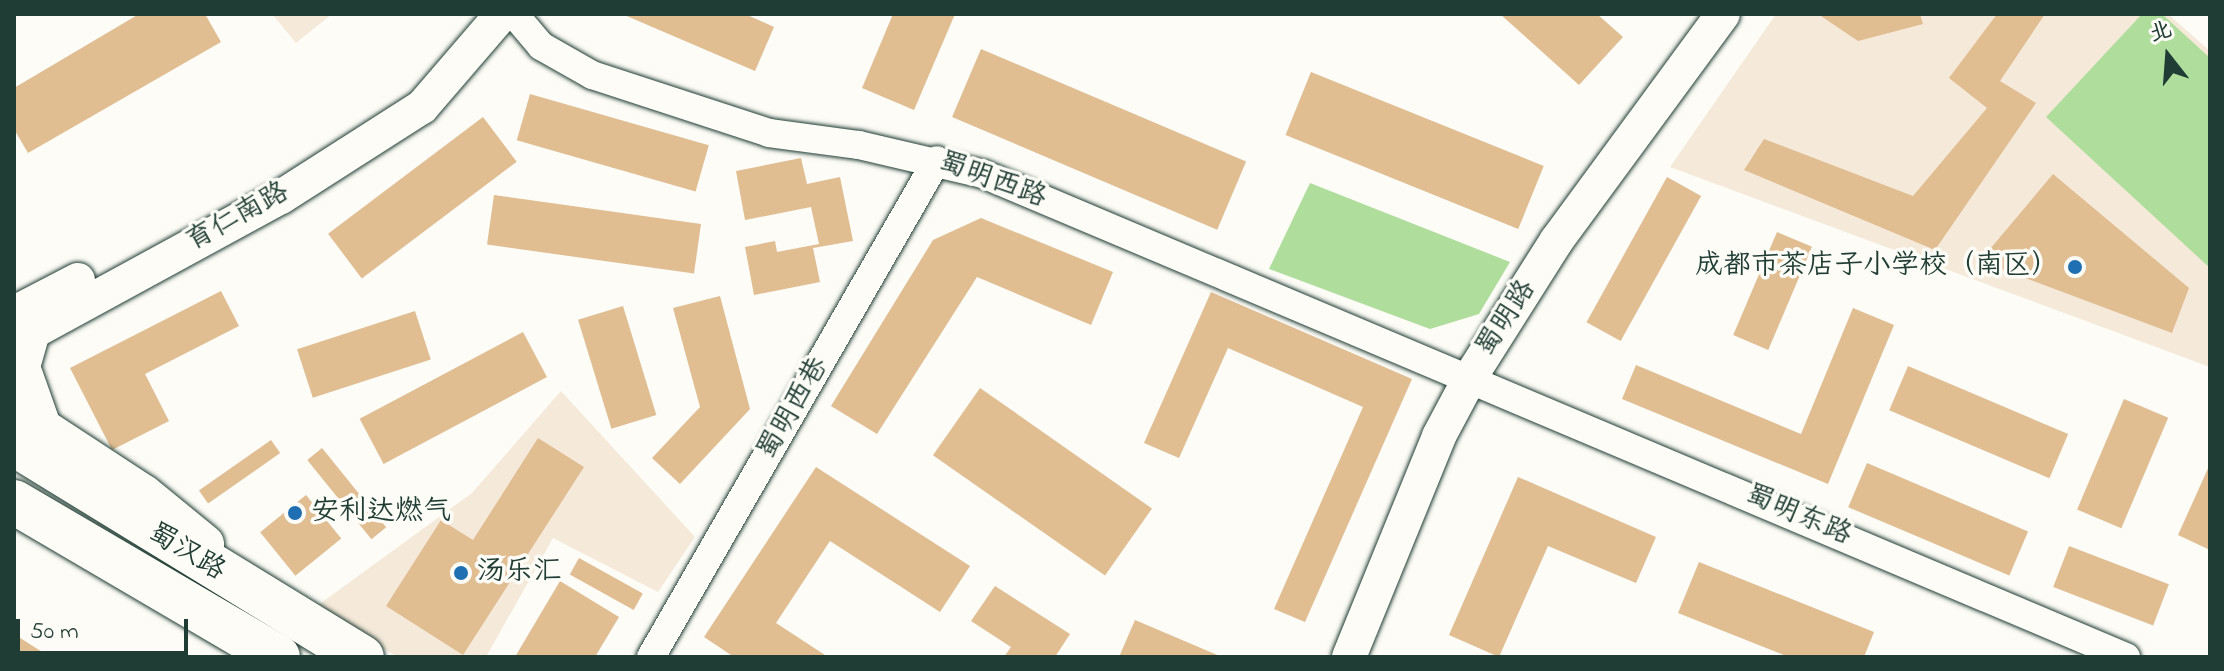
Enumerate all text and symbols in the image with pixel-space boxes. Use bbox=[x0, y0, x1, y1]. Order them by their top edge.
text: 北 bbox=[2146, 15, 2176, 52]
north arrow bbox=[2128, 16, 2208, 96]
street label: 蜀明西路 bbox=[934, 146, 1050, 216]
street label: 育仁南路 bbox=[181, 176, 295, 260]
place label: 成都市茶店子小学校（南区） bbox=[1695, 250, 2059, 284]
marker: 成都市茶店子小学校（南区） bbox=[2066, 258, 2084, 276]
street label: 蜀明路 bbox=[1470, 275, 1544, 363]
street label: 蜀明西巷 bbox=[751, 352, 837, 466]
street label: 蜀明东路 bbox=[1740, 479, 1856, 553]
place label: 安利达燃气 bbox=[311, 496, 451, 530]
marker: 安利达燃气 bbox=[286, 504, 304, 522]
street label: 蜀汉路 bbox=[141, 517, 231, 589]
place label: 汤乐汇 bbox=[477, 556, 561, 590]
marker: 汤乐汇 bbox=[452, 564, 470, 582]
scale bar bbox=[20, 603, 192, 653]
text: 50 m bbox=[30, 615, 79, 650]

